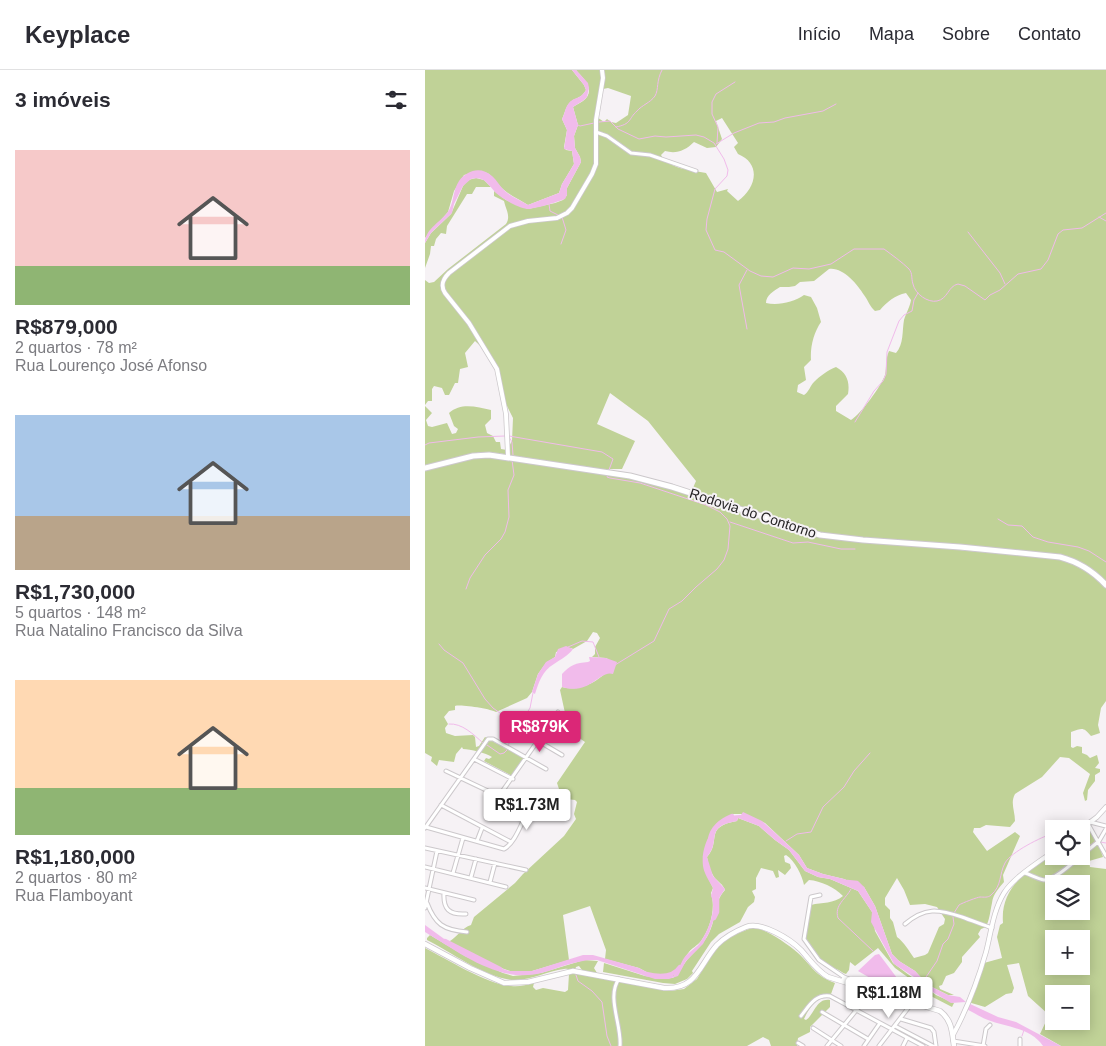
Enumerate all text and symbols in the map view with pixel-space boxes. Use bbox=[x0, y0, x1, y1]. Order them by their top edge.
text: Keyplace bbox=[25, 21, 130, 48]
text: Início bbox=[798, 24, 841, 44]
text: Mapa bbox=[869, 24, 914, 44]
text: Sobre bbox=[942, 24, 990, 44]
text: Contato bbox=[1018, 24, 1081, 44]
icon: filters bbox=[382, 86, 410, 114]
text: 3 imóveis bbox=[15, 88, 111, 111]
icon: home bbox=[168, 183, 258, 273]
text: R$879,000 bbox=[15, 315, 118, 338]
text: 2 quartos · 78 m² bbox=[15, 339, 137, 356]
text: Rua Lourenço José Afonso bbox=[15, 357, 207, 374]
icon: home bbox=[168, 448, 258, 538]
street label: Rodovia do Contorno bbox=[688, 485, 819, 541]
text: R$1,730,000 bbox=[15, 580, 135, 603]
text: 5 quartos · 148 m² bbox=[15, 604, 146, 621]
text: Rua Natalino Francisco da Silva bbox=[15, 622, 243, 639]
pin: R$879K bbox=[499, 710, 581, 753]
icon: home bbox=[168, 713, 258, 803]
text: R$879K bbox=[511, 718, 569, 735]
pin: R$1.73M bbox=[481, 788, 573, 831]
text: R$1.73M bbox=[495, 796, 559, 813]
map controls bbox=[1045, 820, 1090, 1030]
button: locate bbox=[1045, 820, 1090, 865]
text: R$1,180,000 bbox=[15, 845, 135, 868]
text: 2 quartos · 80 m² bbox=[15, 869, 137, 886]
button: layers bbox=[1045, 875, 1090, 920]
text: Rua Flamboyant bbox=[15, 887, 132, 904]
button: + bbox=[1045, 930, 1090, 975]
pin: R$1.18M bbox=[843, 976, 935, 1019]
text: R$1.18M bbox=[857, 984, 921, 1001]
button: − bbox=[1045, 985, 1090, 1030]

